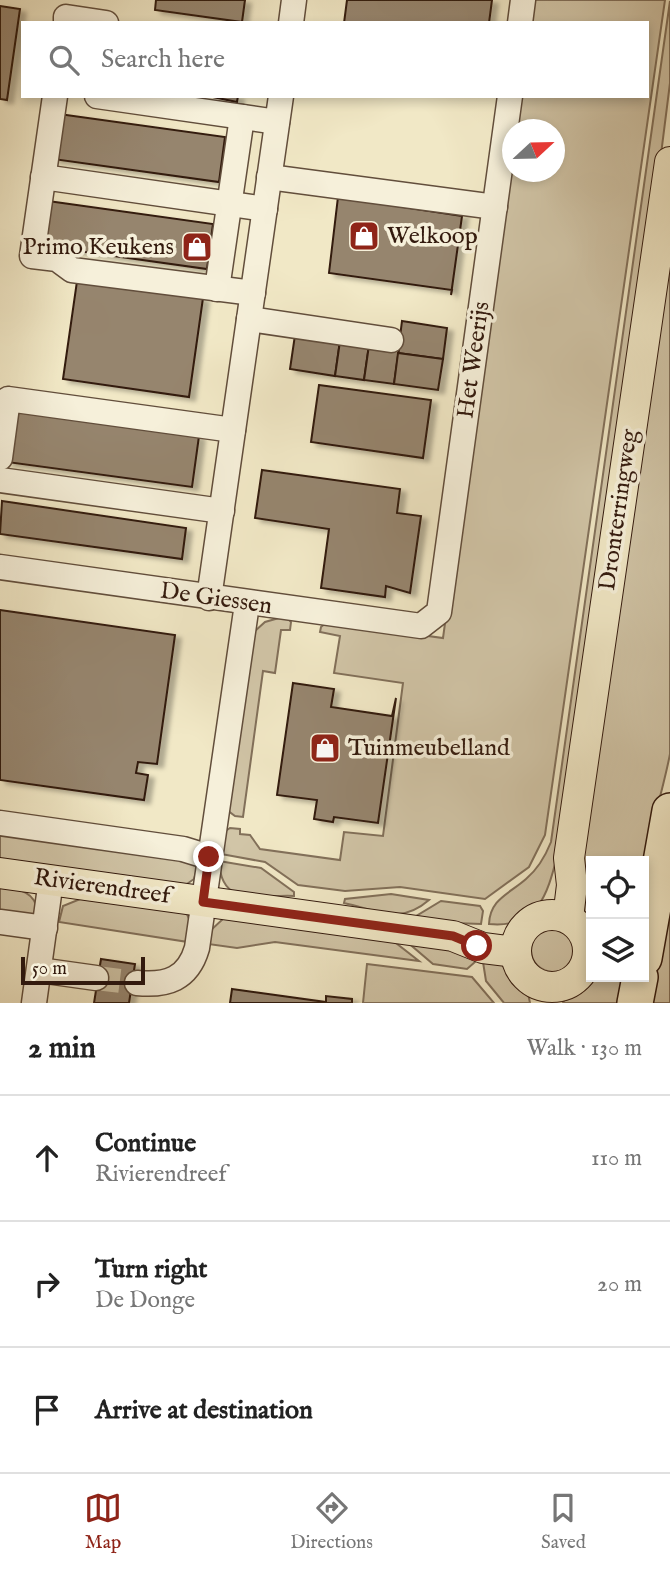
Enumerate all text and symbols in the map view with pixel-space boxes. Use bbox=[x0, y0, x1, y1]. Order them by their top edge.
search box bbox=[21, 21, 649, 98]
icon: search bbox=[45, 41, 83, 79]
text: Search here bbox=[101, 43, 225, 76]
north arrow bbox=[502, 119, 565, 182]
shop icon: Welkoop bbox=[347, 219, 381, 253]
place label: Welkoop bbox=[387, 221, 478, 252]
shop icon: Primo Keukens bbox=[180, 230, 214, 264]
place label: Primo Keukens bbox=[23, 232, 174, 263]
street label: Het Weerijs bbox=[450, 300, 498, 420]
street label: Dronterringweg bbox=[592, 426, 646, 593]
street label: De Giessen bbox=[158, 576, 274, 622]
shop icon: Tuinmeubelland bbox=[308, 731, 342, 765]
place label: Tuinmeubelland bbox=[348, 733, 510, 764]
route end bbox=[193, 841, 224, 872]
map controls bbox=[586, 856, 649, 982]
button: locate bbox=[586, 856, 649, 919]
street label: Rivierendreef bbox=[32, 862, 176, 913]
button: layers bbox=[586, 919, 649, 982]
route start bbox=[461, 930, 492, 961]
scale bar bbox=[21, 954, 145, 986]
text: 50 m bbox=[32, 957, 67, 981]
text: 2 min bbox=[28, 1030, 96, 1068]
text: Walk · 130 m bbox=[527, 1034, 642, 1063]
text: Continue bbox=[95, 1127, 196, 1160]
icon: ahead bbox=[28, 1139, 66, 1177]
text: 110 m bbox=[591, 1144, 642, 1173]
text: Rivierendreef bbox=[95, 1160, 227, 1189]
text: Turn right bbox=[95, 1253, 208, 1286]
icon: right bbox=[28, 1265, 66, 1303]
text: 20 m bbox=[597, 1270, 642, 1299]
text: De Donge bbox=[95, 1286, 195, 1315]
icon: arrive bbox=[28, 1391, 66, 1429]
text: Arrive at destination bbox=[95, 1394, 313, 1427]
tab: Map bbox=[84, 1489, 122, 1555]
tab: Directions bbox=[290, 1489, 373, 1555]
tab: Saved bbox=[541, 1489, 586, 1555]

